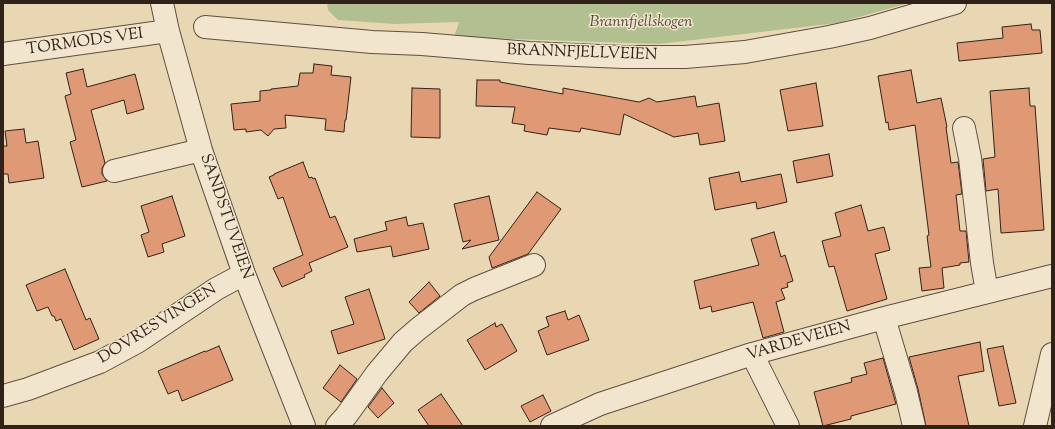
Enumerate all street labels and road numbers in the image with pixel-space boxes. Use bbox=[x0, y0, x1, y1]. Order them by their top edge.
street label: TORMODS VEI bbox=[25, 25, 145, 61]
street label: BRANNFJELLVEIEN bbox=[506, 42, 658, 66]
street label: SANDSTUVEIEN bbox=[195, 152, 255, 282]
street label: DOVRESVINGEN bbox=[95, 281, 221, 369]
street label: VARDEVEIEN bbox=[745, 318, 853, 366]

